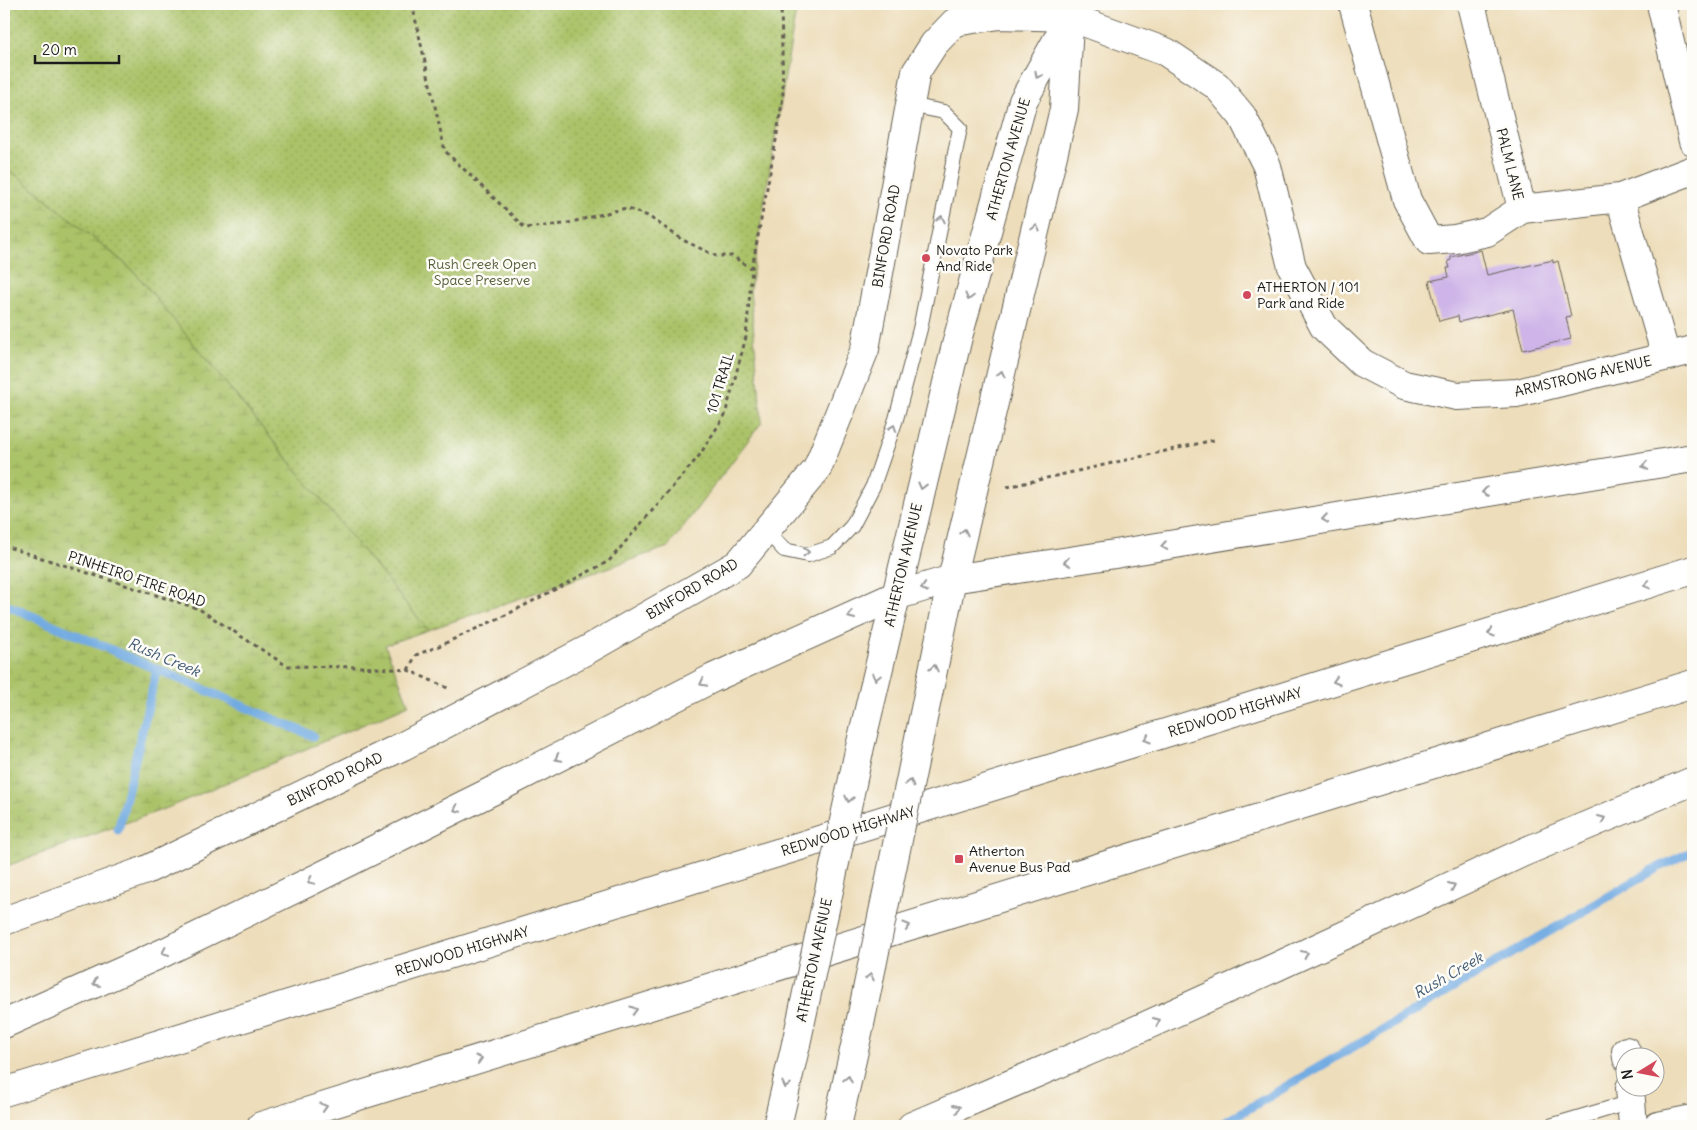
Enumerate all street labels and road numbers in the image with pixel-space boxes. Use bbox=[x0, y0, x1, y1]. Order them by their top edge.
street label: ATHERTON AVENUE bbox=[982, 96, 1034, 222]
street label: PALM LANE bbox=[1492, 126, 1528, 202]
street label: BINFORD ROAD bbox=[868, 183, 904, 289]
street label: 101 TRAIL bbox=[702, 350, 738, 416]
street label: ARMSTRONG AVENUE bbox=[1513, 351, 1653, 401]
street label: ATHERTON AVENUE bbox=[880, 501, 926, 629]
street label: PINHEIRO FIRE ROAD bbox=[66, 547, 208, 611]
street label: BINFORD ROAD bbox=[643, 554, 741, 624]
street label: REDWOOD HIGHWAY bbox=[1166, 683, 1304, 741]
street label: BINFORD ROAD bbox=[284, 748, 386, 810]
street label: REDWOOD HIGHWAY bbox=[779, 802, 917, 860]
street label: ATHERTON AVENUE bbox=[792, 896, 836, 1024]
street label: REDWOOD HIGHWAY bbox=[393, 922, 531, 980]

